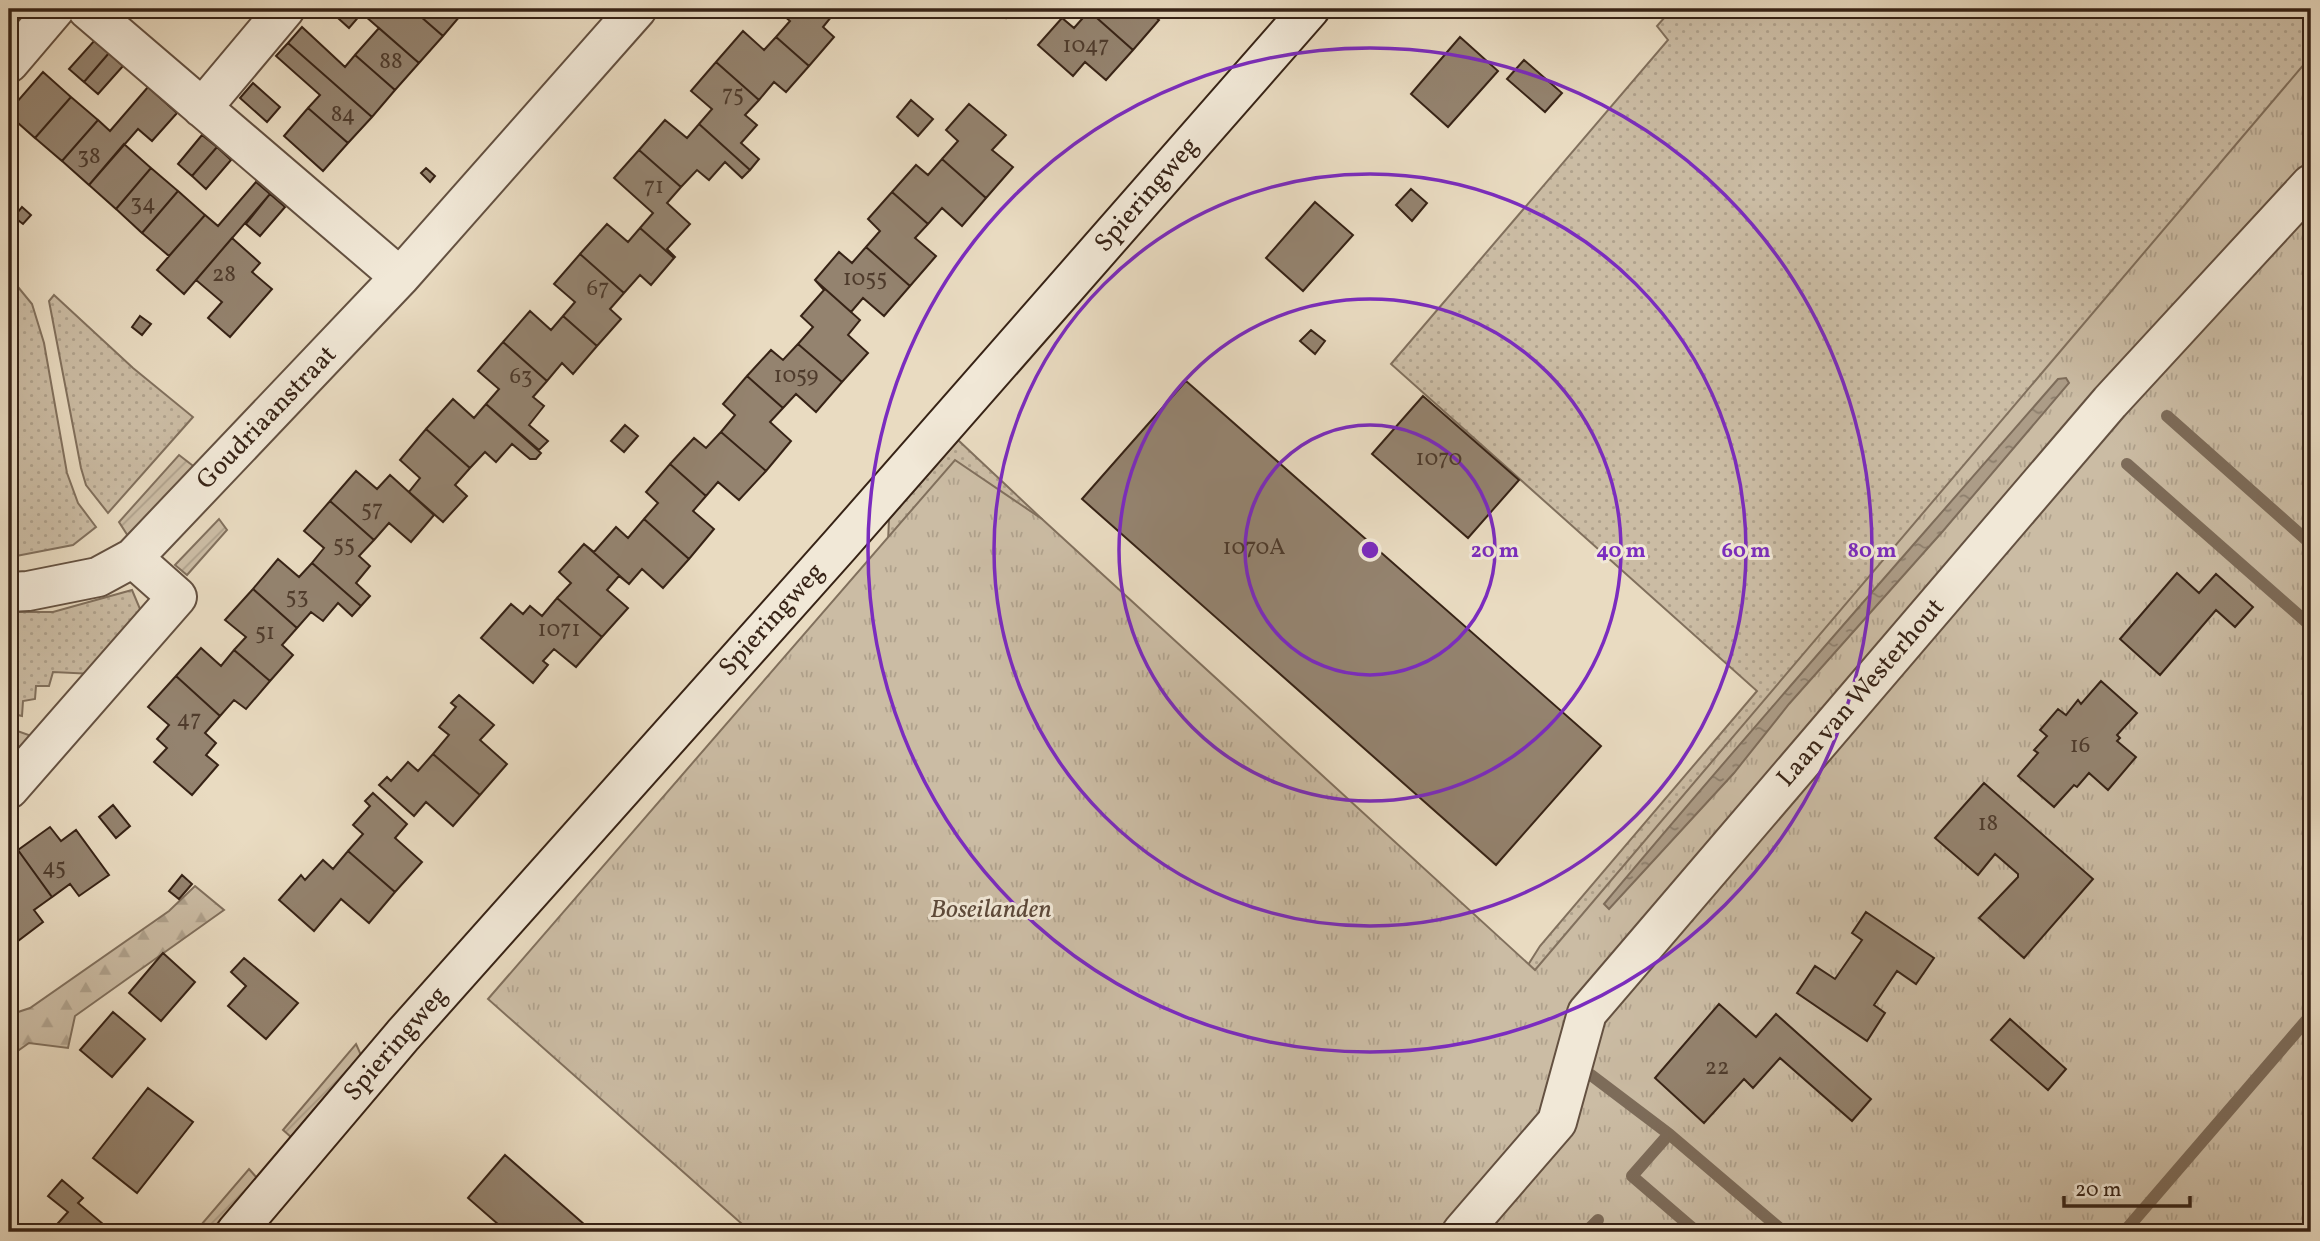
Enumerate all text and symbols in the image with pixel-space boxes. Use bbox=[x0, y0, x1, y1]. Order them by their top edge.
house number: 1047 bbox=[1062, 30, 1110, 62]
house number: 88 bbox=[379, 46, 403, 78]
house number: 75 bbox=[722, 79, 744, 111]
house number: 84 bbox=[331, 99, 355, 131]
street label: Spieringweg bbox=[1087, 129, 1207, 261]
house number: 38 bbox=[77, 141, 101, 173]
house number: 71 bbox=[644, 171, 664, 203]
house number: 34 bbox=[130, 188, 156, 220]
house number: 28 bbox=[212, 259, 236, 291]
house number: 1055 bbox=[843, 263, 887, 295]
house number: 67 bbox=[587, 273, 609, 305]
street label: Goudriaanstraat bbox=[189, 338, 345, 498]
house number: 1059 bbox=[773, 360, 819, 392]
house number: 63 bbox=[509, 361, 533, 393]
house number: 1070 bbox=[1416, 443, 1462, 475]
house number: 57 bbox=[361, 494, 383, 526]
house number: 55 bbox=[333, 529, 355, 561]
house number: 1070A bbox=[1223, 532, 1286, 564]
text: 20 m bbox=[1471, 537, 1519, 566]
text: 40 m bbox=[1596, 537, 1646, 566]
text: 60 m bbox=[1722, 537, 1770, 566]
text: 80 m bbox=[1848, 537, 1896, 566]
centre of rings bbox=[1358, 538, 1382, 562]
street label: Spieringweg bbox=[711, 555, 833, 685]
house number: 53 bbox=[286, 581, 308, 613]
street label: Laan van Westerhout bbox=[1769, 591, 1953, 795]
house number: 1071 bbox=[538, 614, 580, 646]
house number: 51 bbox=[255, 617, 275, 649]
house number: 47 bbox=[177, 704, 201, 736]
house number: 16 bbox=[2070, 730, 2090, 762]
house number: 18 bbox=[1978, 808, 1998, 840]
house number: 45 bbox=[42, 852, 66, 884]
park label: Boseilanden bbox=[930, 892, 1052, 928]
street label: Spieringweg bbox=[336, 978, 456, 1110]
house number: 22 bbox=[1705, 1052, 1729, 1084]
scale bar bbox=[2064, 1164, 2190, 1208]
text: 20 m bbox=[2075, 1176, 2121, 1205]

